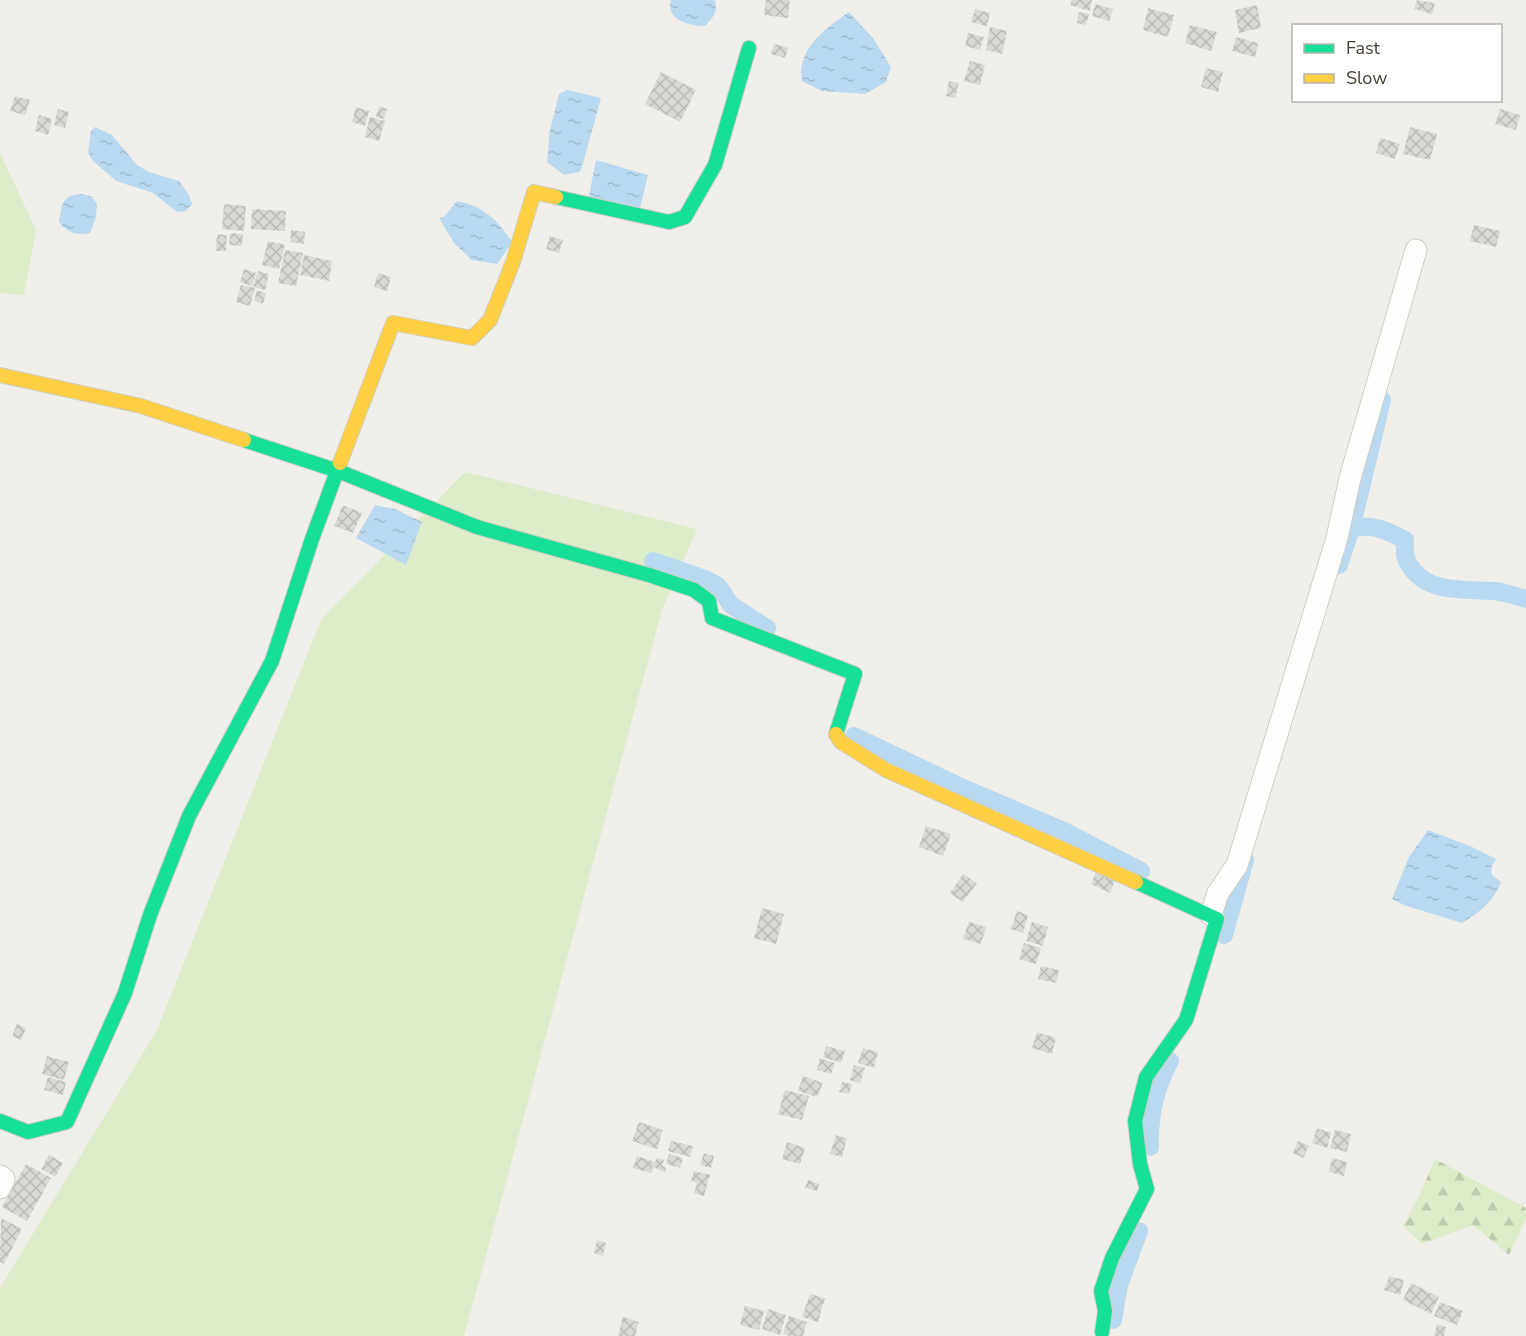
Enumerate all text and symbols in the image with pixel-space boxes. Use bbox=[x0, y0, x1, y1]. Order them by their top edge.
legend bbox=[1292, 24, 1502, 102]
text: Fast bbox=[1346, 36, 1381, 60]
text: Slow bbox=[1346, 66, 1387, 90]

